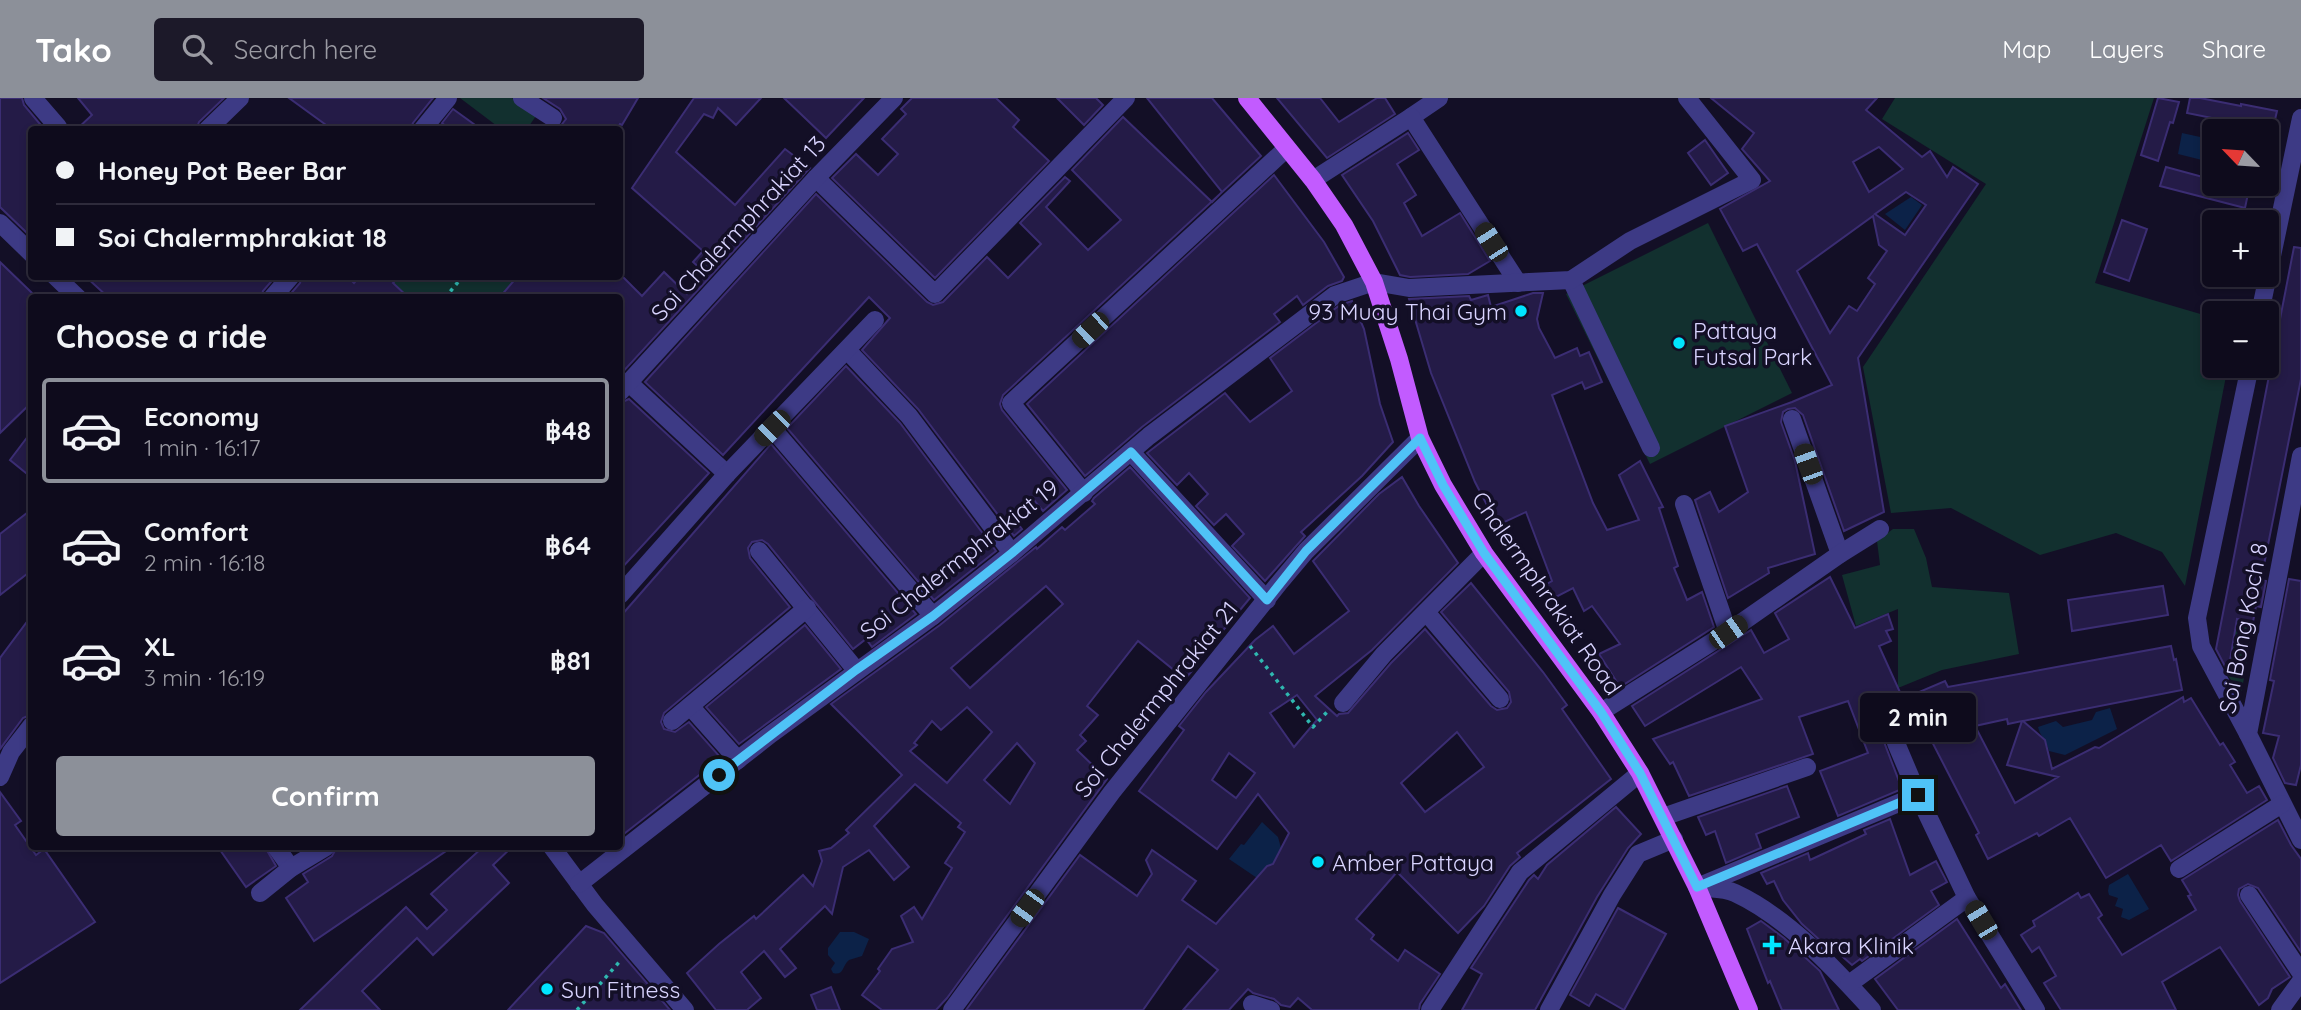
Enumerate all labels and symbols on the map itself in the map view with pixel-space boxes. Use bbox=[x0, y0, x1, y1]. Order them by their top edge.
north arrow bbox=[2202, 119, 2278, 196]
street label: Soi Chalermphrakiat 13 bbox=[644, 129, 832, 327]
car bbox=[1471, 219, 1512, 265]
place label: 93 Muay Thai Gym bbox=[1308, 297, 1507, 326]
marker: 93 Muay Thai Gym bbox=[1513, 303, 1529, 319]
car bbox=[1068, 308, 1113, 352]
place label: Pattaya Futsal Park bbox=[1693, 316, 1812, 371]
marker: Pattaya Futsal Park bbox=[1671, 335, 1687, 351]
car bbox=[750, 406, 795, 450]
car bbox=[1791, 441, 1826, 487]
street label: Soi Chalermphrakiat 19 bbox=[854, 472, 1064, 646]
street label: Chalermphrakiat Road bbox=[1466, 486, 1628, 700]
street label: Soi Bong Koch 8 bbox=[2212, 540, 2274, 716]
street label: Soi Chalermphrakiat 21 bbox=[1068, 595, 1244, 803]
car bbox=[1705, 611, 1752, 653]
callout: 2 min bbox=[1860, 694, 1976, 742]
route start bbox=[703, 759, 735, 791]
route end bbox=[1902, 779, 1934, 811]
place label: Amber Pattaya bbox=[1332, 848, 1494, 877]
marker: Amber Pattaya bbox=[1310, 854, 1326, 870]
car bbox=[1007, 885, 1048, 931]
car bbox=[1962, 897, 2001, 943]
place label: Akara Klinik bbox=[1788, 931, 1914, 960]
marker: Akara Klinik bbox=[1762, 935, 1782, 955]
place label: Sun Fitness bbox=[561, 975, 680, 1004]
marker: Sun Fitness bbox=[539, 981, 555, 997]

